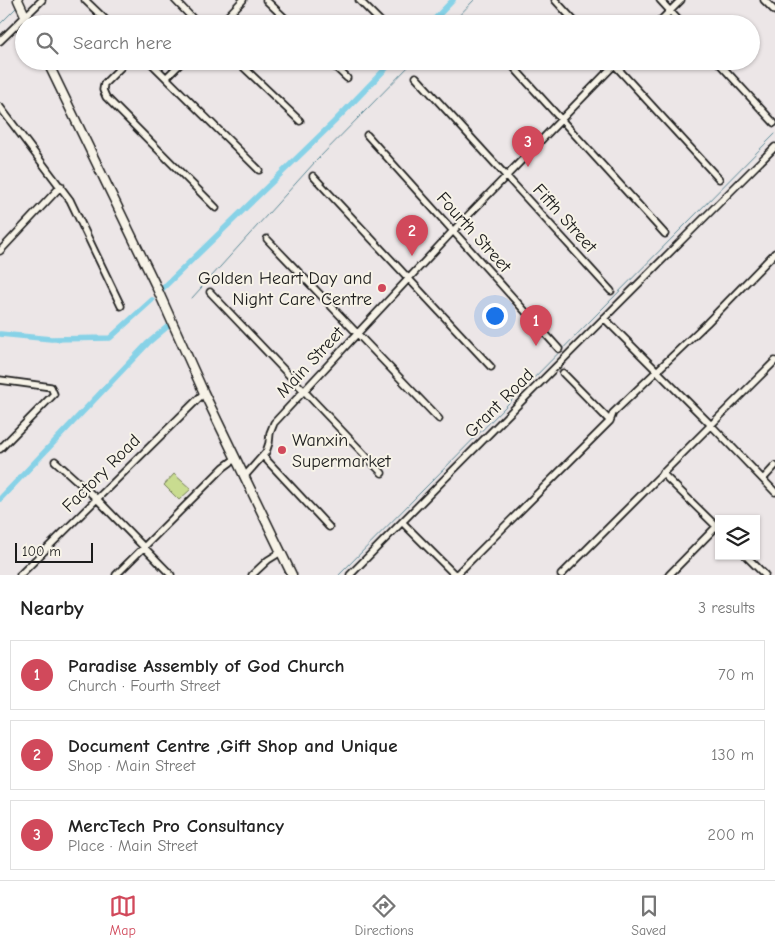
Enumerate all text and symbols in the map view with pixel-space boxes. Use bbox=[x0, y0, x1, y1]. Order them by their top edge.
search box bbox=[15, 15, 760, 70]
icon: search bbox=[33, 29, 61, 57]
text: Search here bbox=[73, 32, 172, 54]
pin: 3 bbox=[512, 126, 544, 167]
street label: Fifth Street bbox=[528, 180, 602, 258]
street label: Fourth Street bbox=[432, 188, 516, 278]
pin: 2 bbox=[396, 215, 428, 256]
place label: Golden Heart Day and Night Care Centre bbox=[198, 268, 372, 310]
marker: Golden Heart Day and Night Care Centre bbox=[376, 282, 388, 294]
your location bbox=[482, 303, 508, 329]
pin: 1 bbox=[520, 305, 552, 346]
street label: Main Street bbox=[272, 322, 349, 402]
street label: Grant Road bbox=[460, 364, 538, 442]
street label: Factory Road bbox=[58, 430, 145, 517]
place label: Wanxin Supermarket bbox=[292, 430, 392, 472]
marker: Wanxin Supermarket bbox=[276, 444, 288, 456]
map controls bbox=[715, 515, 760, 560]
button: layers bbox=[715, 515, 760, 560]
scale bar bbox=[15, 540, 92, 563]
text: 100 m bbox=[22, 543, 61, 560]
text: Nearby bbox=[20, 596, 84, 620]
text: 3 results bbox=[698, 599, 755, 617]
text: Paradise Assembly of God Church bbox=[68, 655, 344, 677]
text: 1 bbox=[34, 666, 40, 684]
text: 70 m bbox=[718, 666, 754, 684]
text: Church · Fourth Street bbox=[68, 677, 220, 695]
text: Document Centre ,Gift Shop and Unique bbox=[68, 735, 398, 757]
text: 2 bbox=[33, 746, 41, 764]
text: 130 m bbox=[711, 746, 754, 764]
text: Shop · Main Street bbox=[68, 757, 195, 775]
text: MercTech Pro Consultancy bbox=[68, 815, 284, 837]
text: 3 bbox=[33, 826, 41, 844]
text: 200 m bbox=[708, 826, 754, 844]
text: Place · Main Street bbox=[68, 837, 198, 855]
tab: Map bbox=[109, 892, 137, 939]
tab: Directions bbox=[354, 892, 414, 939]
tab: Saved bbox=[631, 892, 666, 939]

